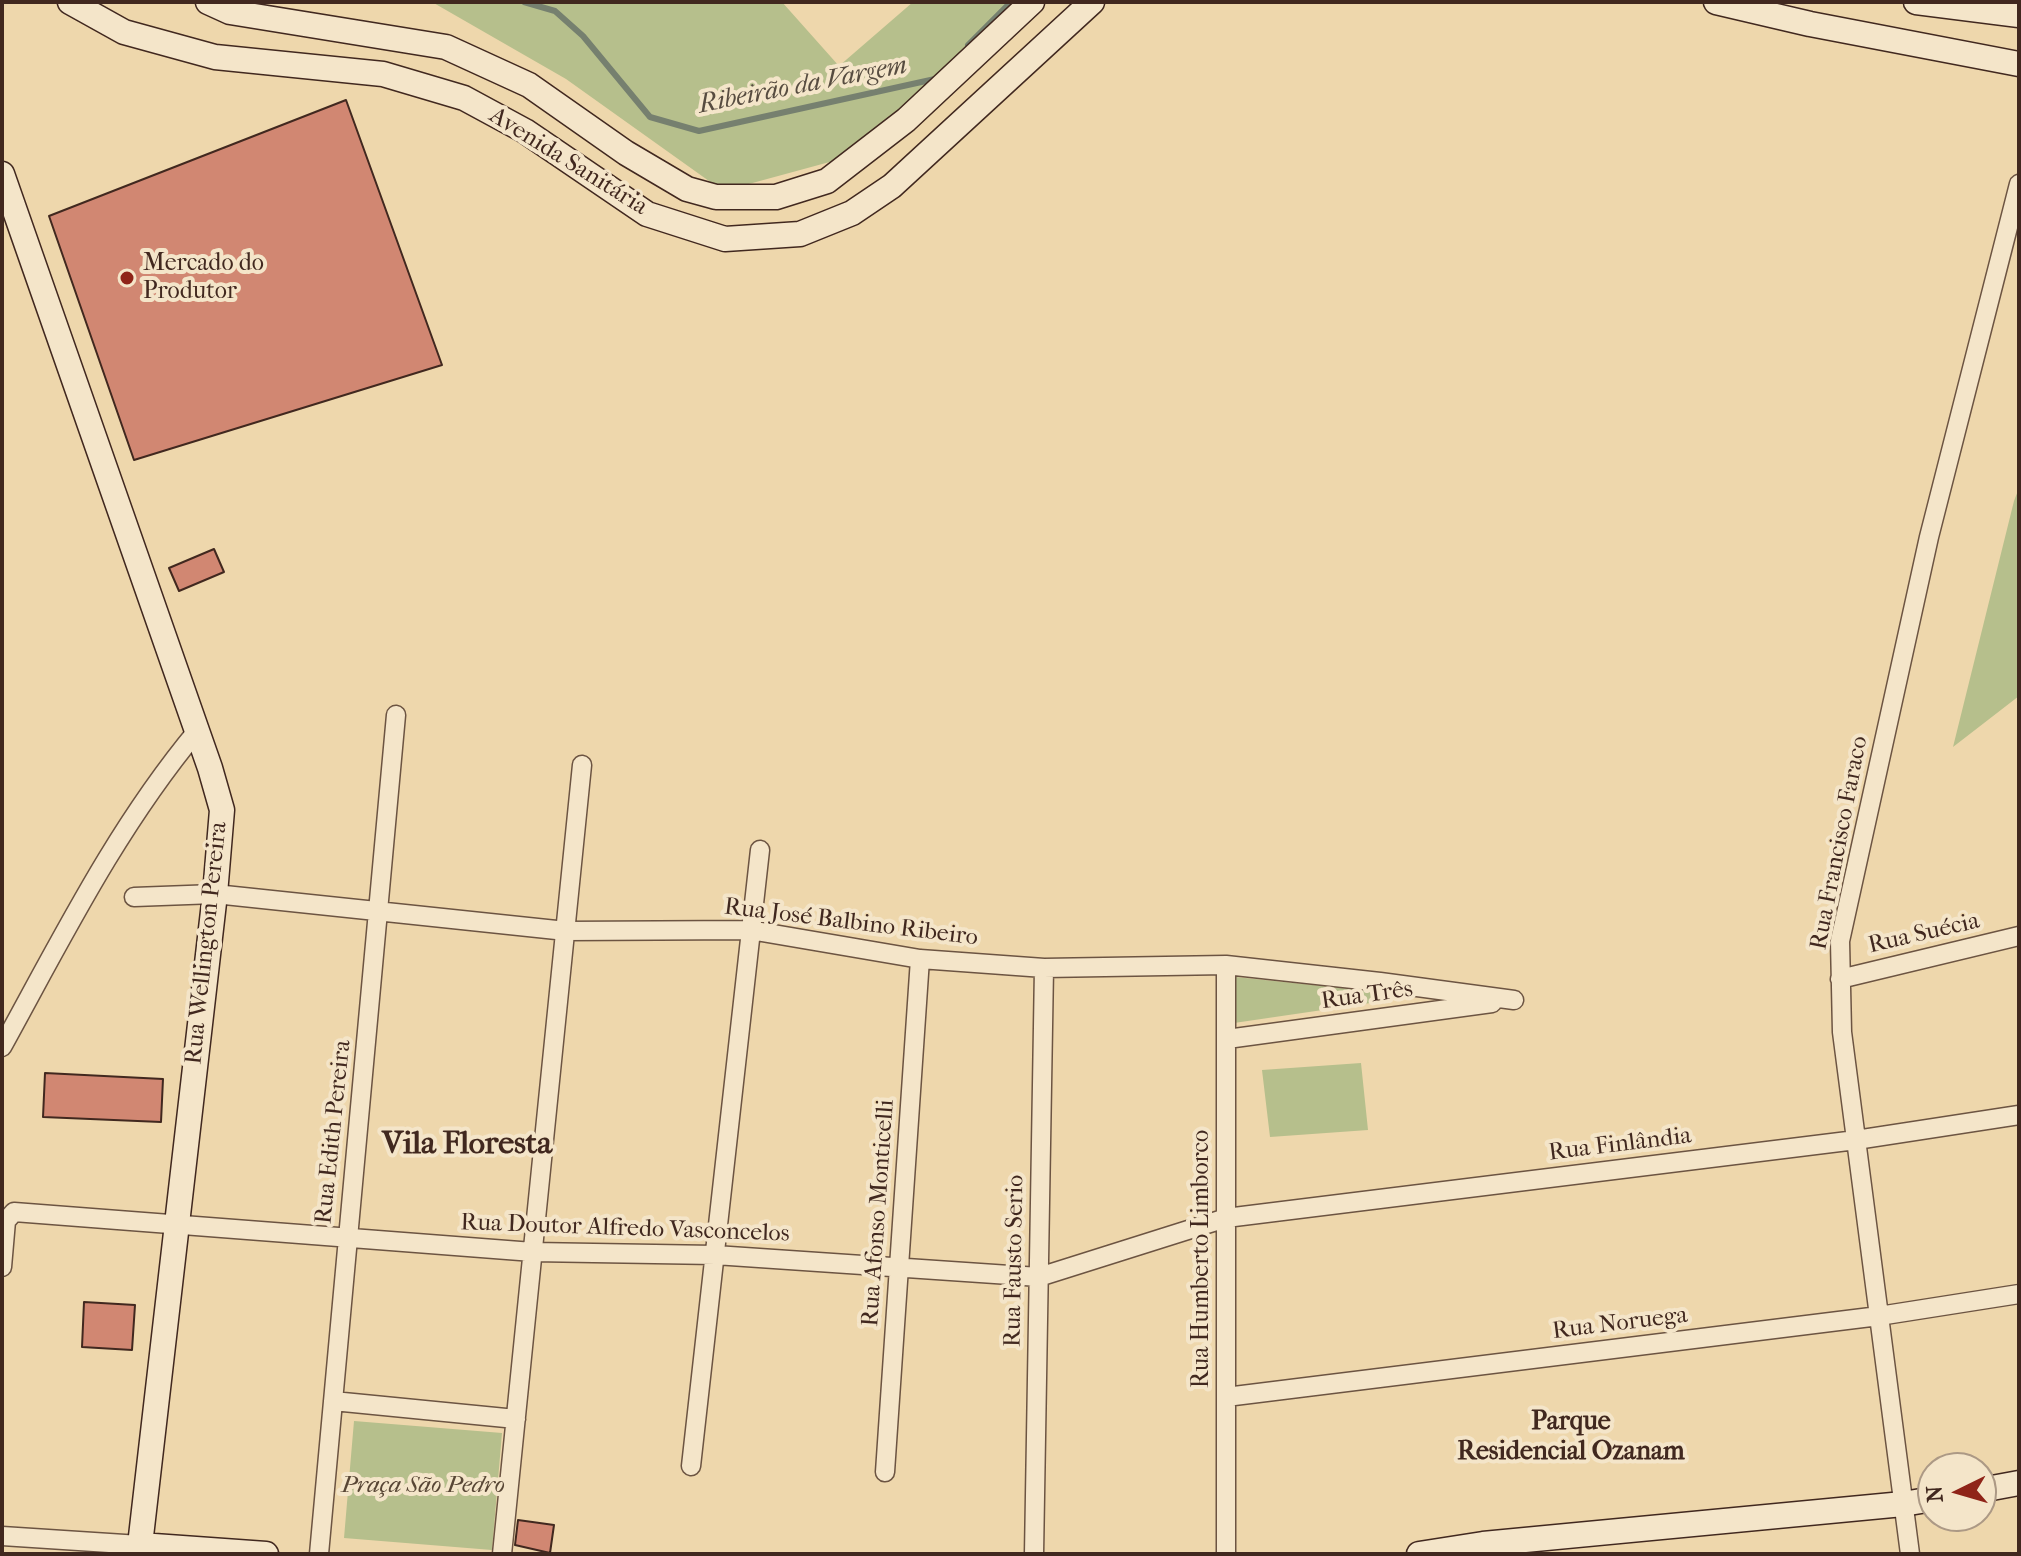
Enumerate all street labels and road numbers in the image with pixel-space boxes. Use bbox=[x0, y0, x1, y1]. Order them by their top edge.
street label: Avenida Sanitária bbox=[484, 102, 652, 222]
street label: Rua Francisco Faraco bbox=[1805, 734, 1875, 952]
street label: Rua Wellington Pereira bbox=[180, 820, 234, 1066]
street label: Rua José Balbino Ribeiro bbox=[723, 893, 979, 953]
street label: Rua Suécia bbox=[1866, 907, 1982, 961]
street label: Rua Três bbox=[1319, 975, 1415, 1017]
street label: Rua Edith Pereira bbox=[310, 1039, 358, 1225]
street label: Rua Afonso Monticelli bbox=[857, 1098, 901, 1328]
street label: Rua Finlândia bbox=[1547, 1122, 1693, 1168]
street label: Rua Humberto Limborco bbox=[1188, 1130, 1216, 1388]
street label: Rua Fausto Serio bbox=[999, 1175, 1031, 1347]
street label: Rua Doutor Alfredo Vasconcelos bbox=[460, 1209, 790, 1249]
street label: Rua Noruega bbox=[1551, 1301, 1689, 1347]

